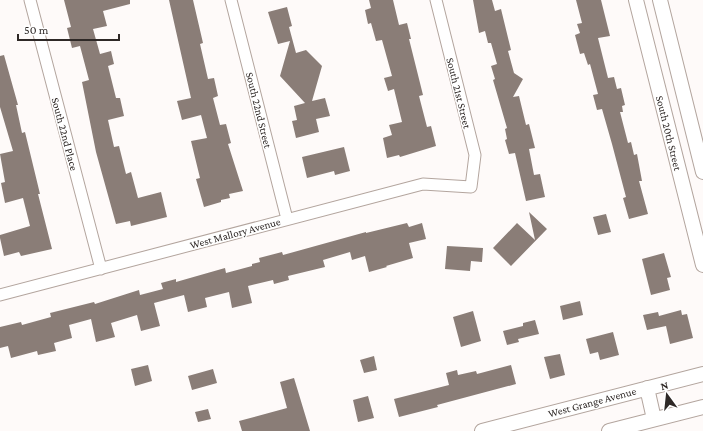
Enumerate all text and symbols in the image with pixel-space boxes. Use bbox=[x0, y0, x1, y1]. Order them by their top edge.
scale bar bbox=[18, 16, 119, 42]
text: 50 m bbox=[24, 23, 49, 37]
street label: South 21st Street bbox=[444, 56, 474, 130]
street label: South 22nd Street bbox=[244, 71, 274, 150]
street label: South 20th Street bbox=[654, 94, 684, 172]
street label: South 22nd Place bbox=[49, 96, 81, 172]
street label: West Mallory Avenue bbox=[188, 215, 282, 252]
north arrow bbox=[647, 375, 687, 415]
text: N bbox=[659, 378, 670, 392]
street label: West Grange Avenue bbox=[547, 384, 638, 421]

